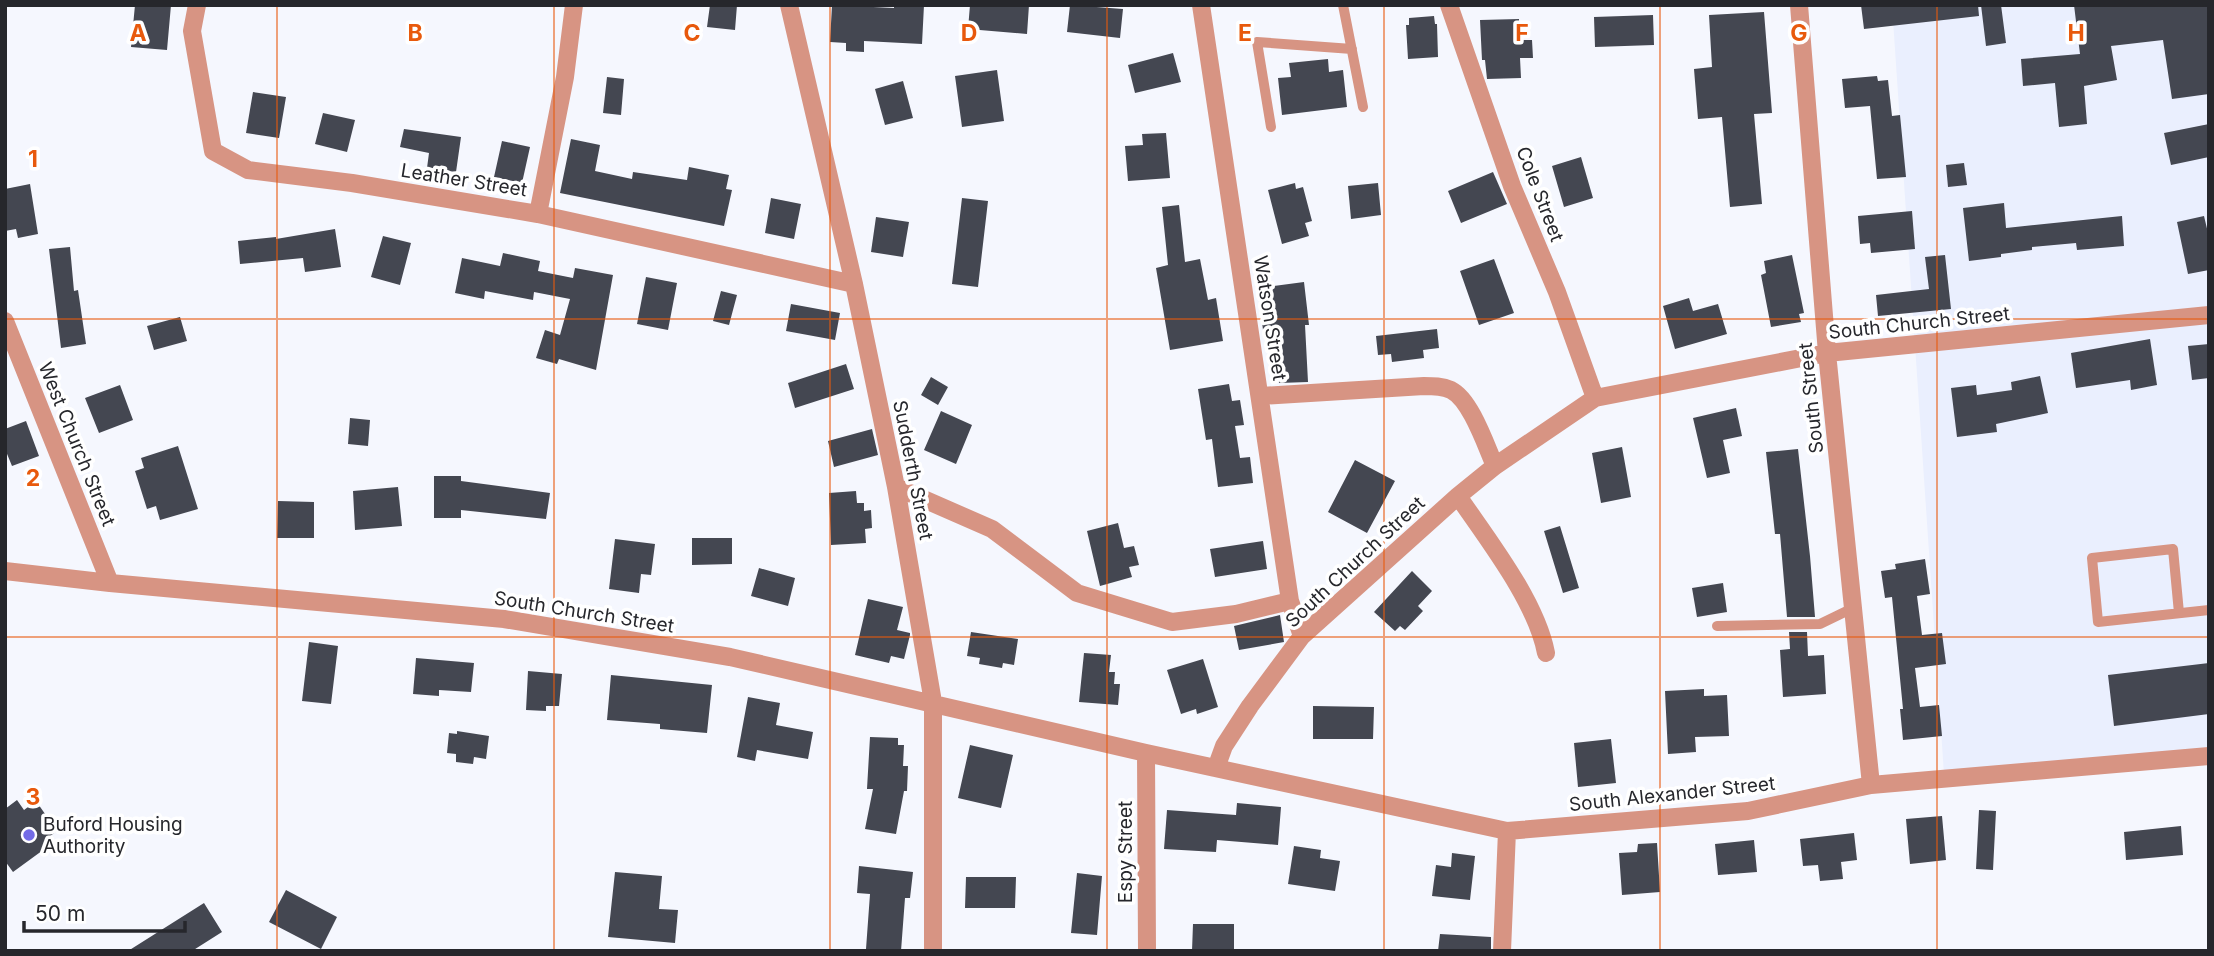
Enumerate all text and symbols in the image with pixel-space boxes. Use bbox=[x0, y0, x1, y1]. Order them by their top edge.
text: A bbox=[129, 19, 147, 47]
text: B bbox=[407, 19, 423, 47]
text: C bbox=[683, 19, 701, 47]
text: D bbox=[961, 19, 977, 47]
text: E bbox=[1238, 19, 1252, 47]
text: F bbox=[1515, 19, 1529, 47]
text: G bbox=[1790, 19, 1808, 47]
text: H bbox=[2067, 19, 2085, 47]
street label: Cole Street bbox=[1511, 143, 1569, 245]
text: 1 bbox=[28, 145, 38, 173]
street label: Leather Street bbox=[399, 159, 529, 201]
street label: Watson Street bbox=[1249, 254, 1291, 382]
street label: South Church Street bbox=[1827, 302, 2011, 344]
street label: South Street bbox=[1794, 341, 1828, 455]
street label: West Church Street bbox=[34, 359, 120, 529]
street label: Sudderth Street bbox=[888, 398, 938, 542]
text: 2 bbox=[26, 464, 40, 492]
street label: South Church Street bbox=[1281, 492, 1429, 632]
street label: South Church Street bbox=[492, 586, 676, 638]
street label: South Alexander Street bbox=[1568, 772, 1776, 816]
text: 3 bbox=[26, 783, 40, 811]
street label: Espy Street bbox=[1114, 801, 1137, 903]
place label: Buford Housing Authority bbox=[43, 813, 183, 858]
marker: Buford Housing Authority bbox=[21, 827, 37, 843]
scale bar bbox=[24, 890, 186, 934]
text: 50 m bbox=[35, 901, 85, 926]

